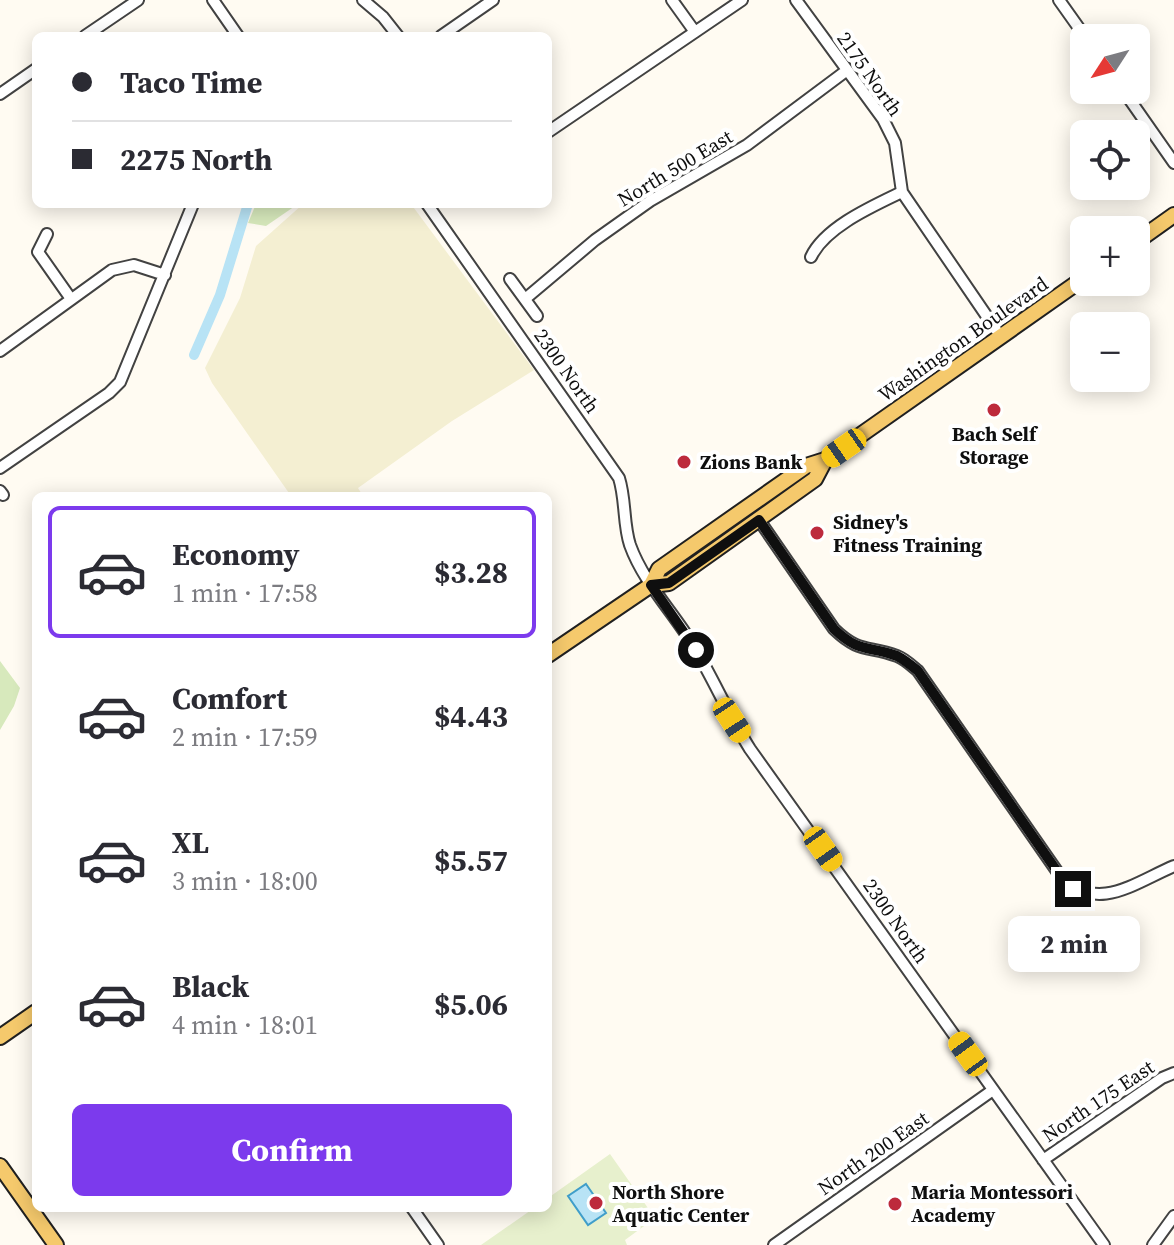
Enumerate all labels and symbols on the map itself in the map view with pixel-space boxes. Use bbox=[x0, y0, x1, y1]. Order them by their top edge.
north arrow bbox=[1070, 24, 1150, 104]
street label: 2175 North bbox=[831, 26, 909, 122]
street label: North 500 East bbox=[612, 122, 738, 213]
street label: Washington Boulevard bbox=[872, 269, 1054, 408]
street label: 2300 North bbox=[528, 323, 606, 419]
marker: Bach Self Storage bbox=[985, 401, 1003, 419]
place label: Bach Self Storage bbox=[952, 420, 1039, 471]
car bbox=[817, 424, 871, 472]
place label: Zions Bank bbox=[700, 448, 803, 476]
marker: Zions Bank bbox=[675, 453, 693, 471]
place label: Sidney's Fitness Training bbox=[833, 508, 982, 559]
marker: Sidney's Fitness Training bbox=[808, 524, 826, 542]
route start bbox=[678, 632, 714, 668]
car bbox=[709, 693, 755, 747]
car bbox=[799, 822, 847, 876]
route end bbox=[1055, 871, 1091, 907]
street label: 2300 North bbox=[857, 873, 935, 969]
callout: 2 min bbox=[1007, 917, 1139, 973]
car bbox=[944, 1028, 992, 1080]
street label: North 175 East bbox=[1036, 1053, 1160, 1149]
street label: North 200 East bbox=[812, 1104, 934, 1202]
place label: North Shore Aquatic Center bbox=[612, 1178, 750, 1229]
place label: Maria Montessori Academy bbox=[911, 1178, 1073, 1229]
marker: North Shore Aquatic Center bbox=[587, 1194, 605, 1212]
marker: Maria Montessori Academy bbox=[886, 1195, 904, 1213]

